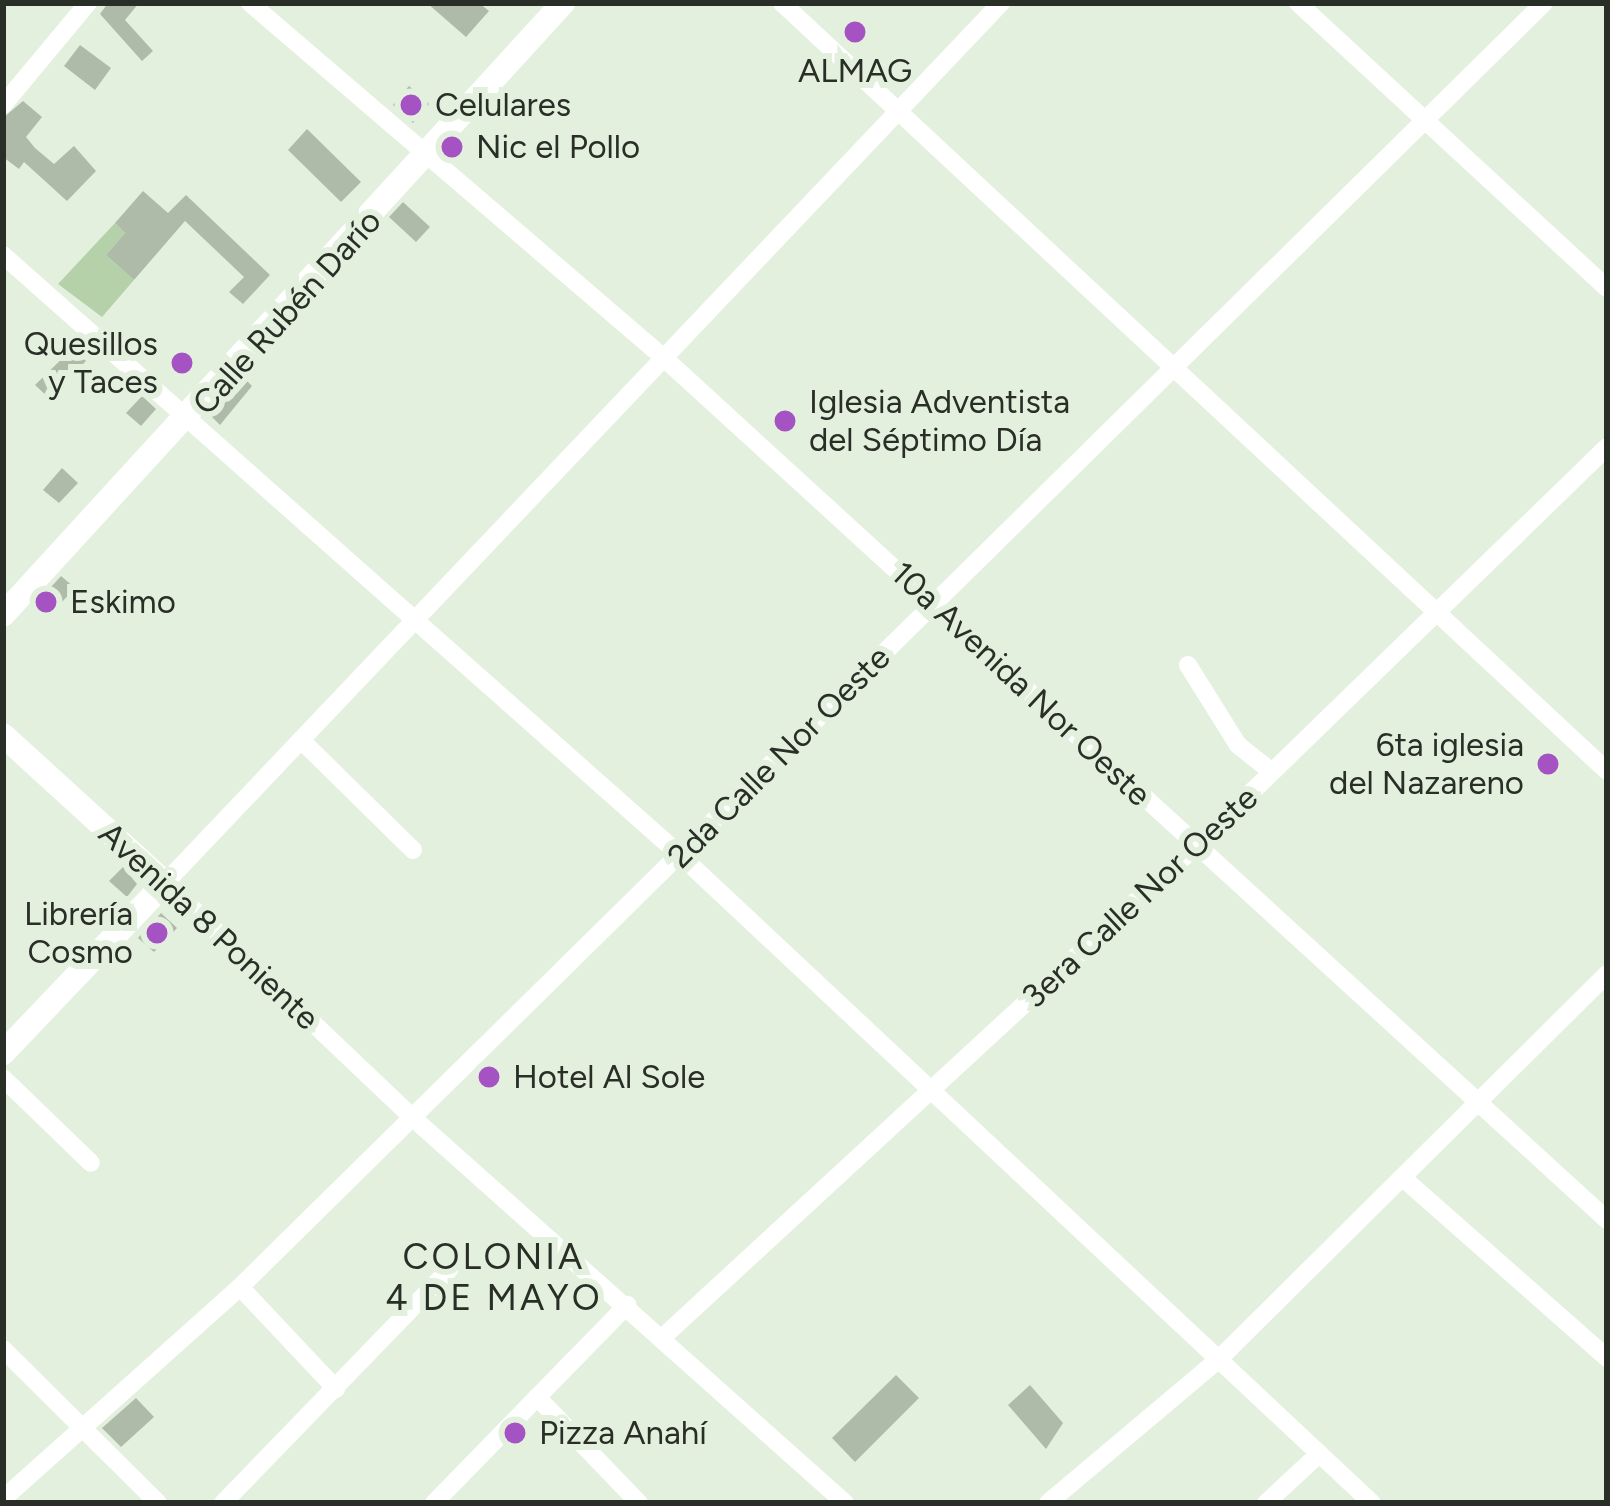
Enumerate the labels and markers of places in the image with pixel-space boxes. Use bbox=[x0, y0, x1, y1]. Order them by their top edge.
marker: ALMAG bbox=[842, 19, 868, 45]
place label: ALMAG bbox=[798, 51, 912, 91]
place label: Celulares bbox=[435, 85, 571, 125]
marker: Celulares bbox=[398, 92, 424, 118]
place label: Nic el Pollo bbox=[476, 127, 640, 167]
marker: Nic el Pollo bbox=[439, 134, 465, 160]
place label: Quesillos y Taces bbox=[24, 324, 158, 402]
marker: Quesillos y Taces bbox=[169, 350, 195, 376]
place label: Iglesia Adventista del Séptimo Día bbox=[809, 382, 1070, 460]
marker: Iglesia Adventista del Séptimo Día bbox=[772, 408, 798, 434]
place label: Eskimo bbox=[70, 582, 176, 622]
marker: Eskimo bbox=[33, 589, 59, 615]
place label: 6ta iglesia del Nazareno bbox=[1329, 725, 1524, 803]
marker: 6ta iglesia del Nazareno bbox=[1535, 751, 1561, 777]
place label: Librería Cosmo bbox=[24, 894, 133, 972]
marker: Librería Cosmo bbox=[144, 920, 170, 946]
place label: Hotel Al Sole bbox=[513, 1057, 705, 1097]
marker: Hotel Al Sole bbox=[476, 1064, 502, 1090]
place label: Pizza Anahí bbox=[539, 1413, 707, 1453]
marker: Pizza Anahí bbox=[502, 1420, 528, 1446]

